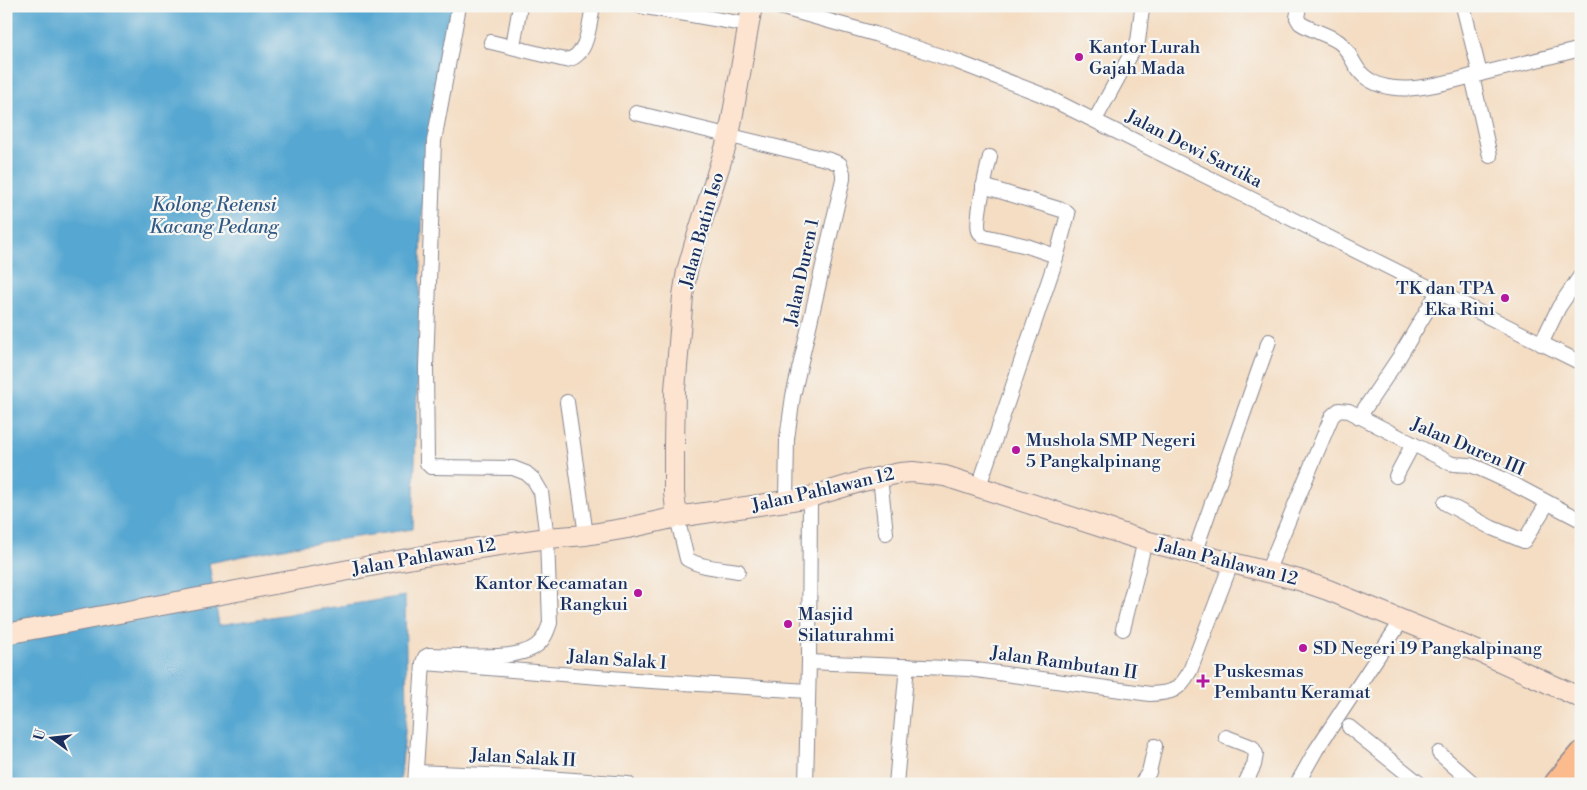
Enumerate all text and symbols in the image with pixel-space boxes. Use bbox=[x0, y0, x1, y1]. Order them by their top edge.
place label: Kantor Lurah Gajah Mada bbox=[1089, 36, 1200, 80]
marker: Kantor Lurah Gajah Mada bbox=[1073, 51, 1085, 63]
street label: Jalan Dewi Sartika bbox=[1121, 104, 1267, 194]
street label: Jalan Batin Iso bbox=[674, 170, 729, 291]
water label: Kolong Retensi Kacang Pedang bbox=[149, 193, 280, 239]
street label: Jalan Duren 1 bbox=[779, 216, 825, 329]
place label: TK dan TPA Eka Rini bbox=[1396, 277, 1496, 321]
marker: TK dan TPA Eka Rini bbox=[1499, 292, 1511, 304]
street label: Jalan Duren III bbox=[1407, 412, 1529, 481]
place label: Mushola SMP Negeri 5 Pangkalpinang bbox=[1026, 429, 1196, 473]
marker: Mushola SMP Negeri 5 Pangkalpinang bbox=[1010, 444, 1022, 456]
street label: Jalan Pahlawan 12 bbox=[748, 462, 897, 518]
street label: Jalan Pahlawan 12 bbox=[349, 533, 498, 581]
street label: Jalan Pahlawan 12 bbox=[1153, 533, 1300, 591]
place label: Kantor Kecamatan Rangkui bbox=[475, 572, 628, 616]
marker: Kantor Kecamatan Rangkui bbox=[632, 587, 644, 599]
place label: Masjid Silaturahmi bbox=[798, 603, 895, 647]
marker: Masjid Silaturahmi bbox=[782, 618, 794, 630]
place label: SD Negeri 19 Pangkalpinang bbox=[1313, 637, 1543, 660]
street label: Jalan Rambutan II bbox=[988, 641, 1139, 685]
marker: SD Negeri 19 Pangkalpinang bbox=[1297, 642, 1309, 654]
street label: Jalan Salak I bbox=[566, 645, 668, 675]
place label: Puskesmas Pembantu Keramat bbox=[1214, 660, 1371, 704]
marker: Puskesmas Pembantu Keramat bbox=[1196, 674, 1210, 688]
north arrow bbox=[28, 712, 78, 762]
text: U bbox=[30, 727, 51, 742]
street label: Jalan Salak II bbox=[468, 744, 577, 772]

